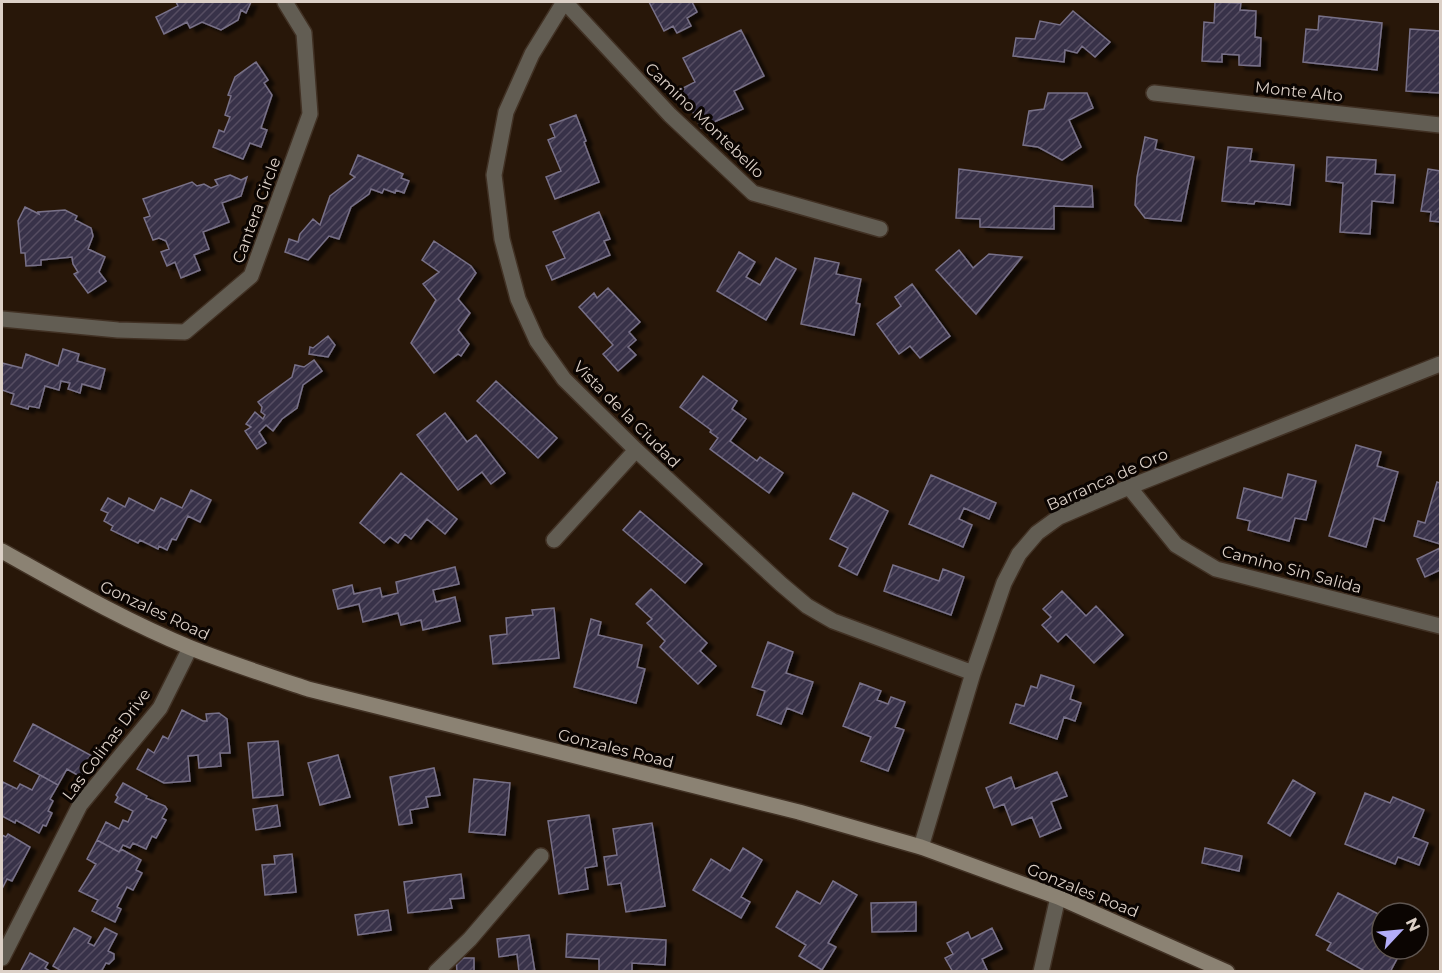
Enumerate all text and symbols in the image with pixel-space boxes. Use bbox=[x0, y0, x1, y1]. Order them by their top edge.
street label: Camino Montebello bbox=[641, 59, 768, 182]
street label: Monte Alto bbox=[1254, 77, 1344, 106]
street label: Cantera Circle bbox=[228, 155, 284, 266]
street label: Vista de la Ciudad bbox=[569, 357, 684, 472]
street label: Barranca de Oro bbox=[1044, 444, 1171, 515]
street label: Camino Sin Salida bbox=[1220, 542, 1364, 597]
street label: Gonzales Road bbox=[97, 577, 213, 644]
street label: Las Colinas Drive bbox=[58, 685, 155, 804]
street label: Gonzales Road bbox=[556, 725, 676, 772]
street label: Gonzales Road bbox=[1024, 859, 1141, 921]
north arrow bbox=[1370, 901, 1430, 961]
text: N bbox=[1402, 915, 1424, 935]

